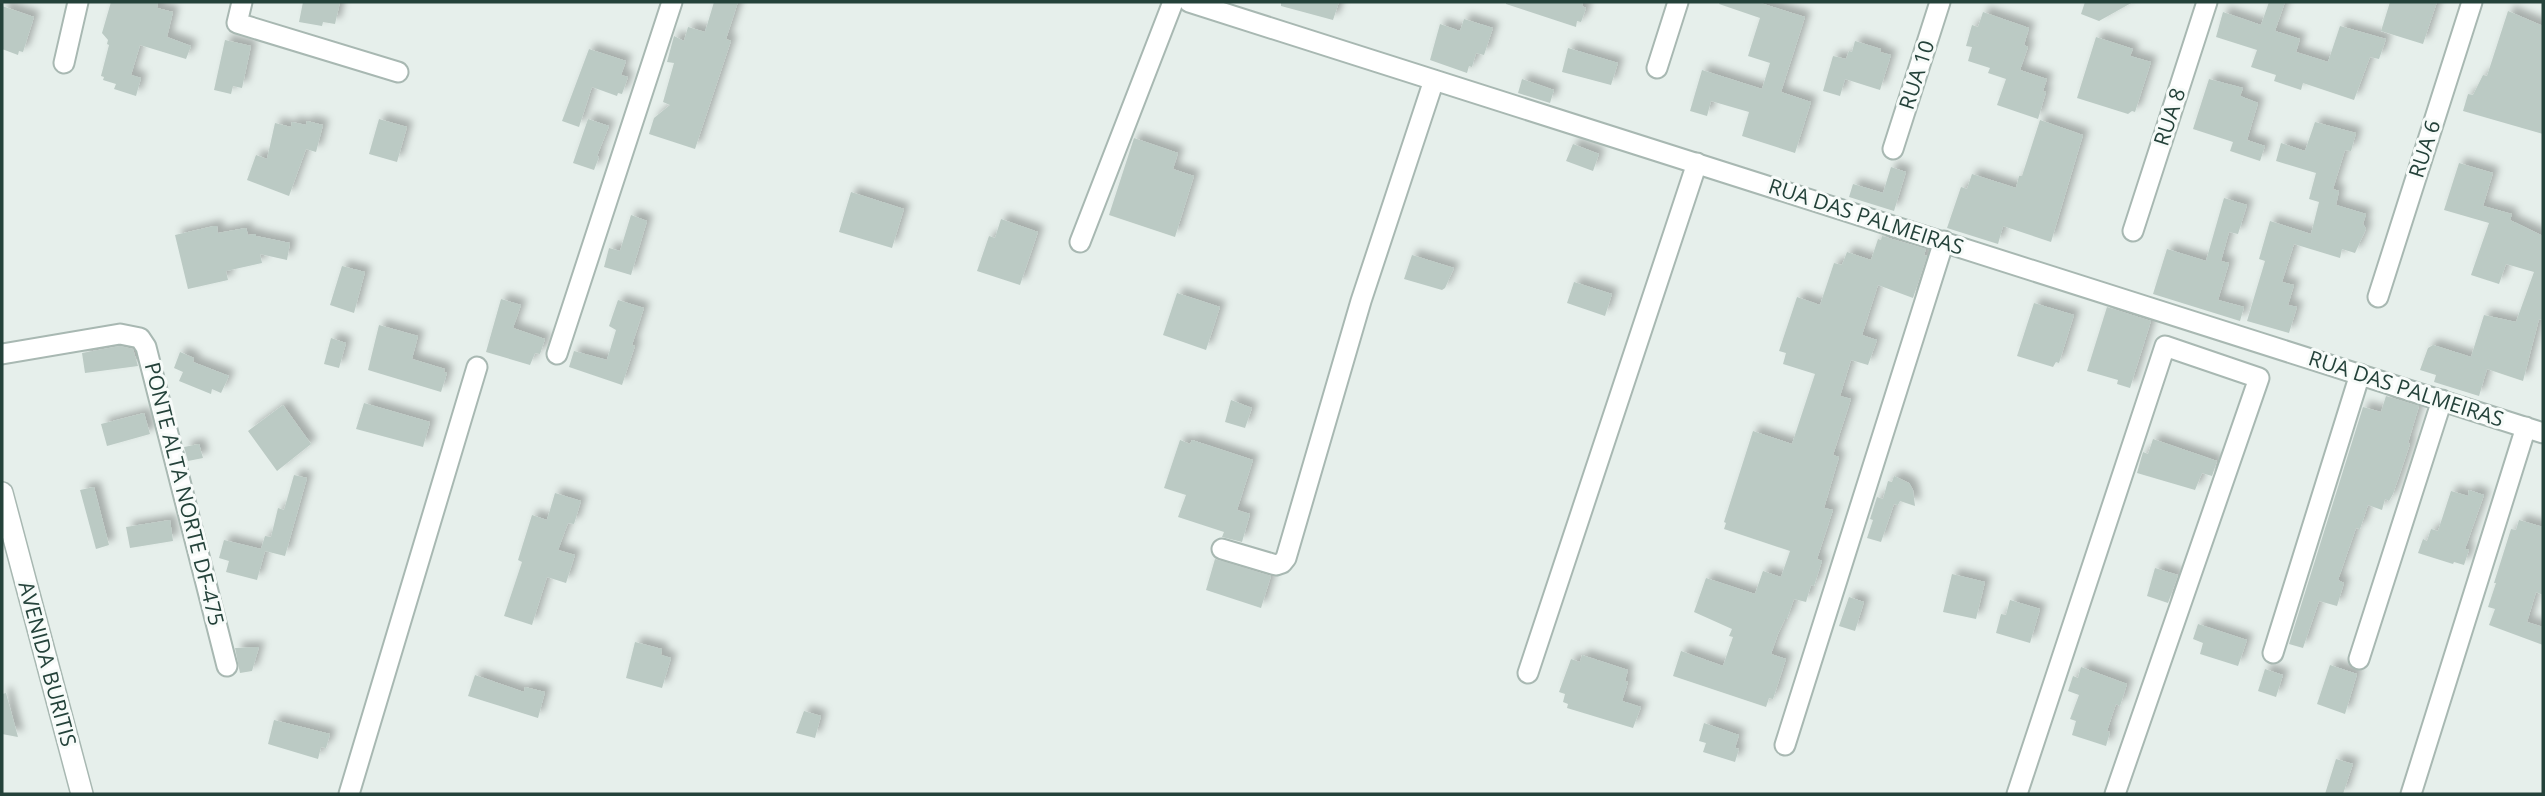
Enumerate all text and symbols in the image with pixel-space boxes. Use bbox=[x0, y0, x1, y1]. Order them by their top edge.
street label: RUA 10 bbox=[1892, 37, 1940, 113]
street label: RUA 8 bbox=[2147, 84, 2191, 149]
street label: RUA 6 bbox=[2402, 116, 2446, 181]
street label: RUA DAS PALMEIRAS bbox=[1765, 171, 1967, 261]
street label: RUA DAS PALMEIRAS bbox=[2305, 343, 2507, 433]
street label: PONTE ALTA NORTE DF-475 bbox=[139, 359, 231, 628]
street label: AVENIDA BURITIS bbox=[12, 578, 83, 749]

